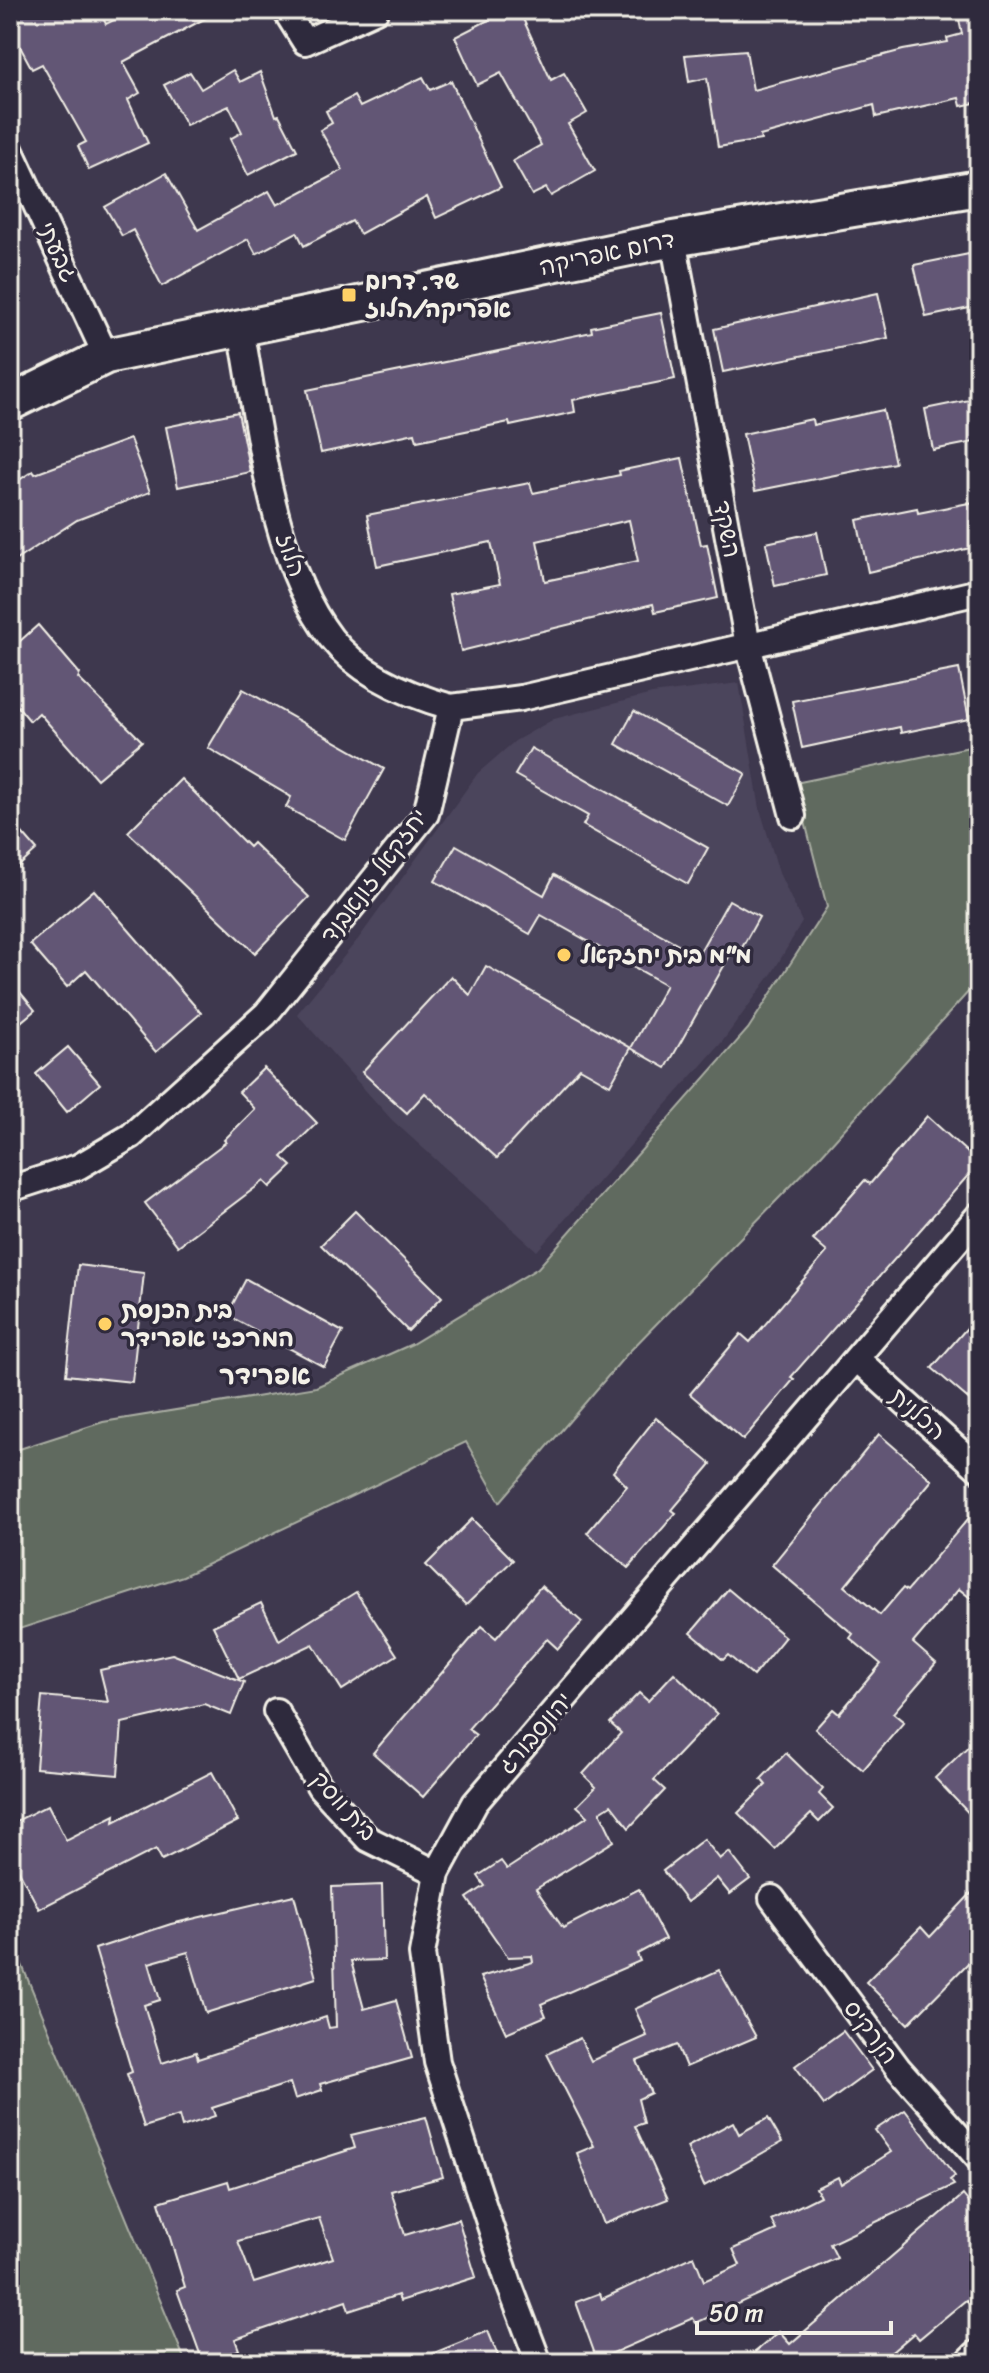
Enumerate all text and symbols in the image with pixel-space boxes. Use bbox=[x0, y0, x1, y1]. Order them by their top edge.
street label: גבעתי bbox=[26, 214, 90, 290]
street label: דרום אפריקה bbox=[535, 218, 679, 288]
place label: שד. דרום אפריקה/הלוז bbox=[365, 260, 511, 330]
marker: שד. דרום אפריקה/הלוז bbox=[340, 286, 358, 304]
street label: השקד bbox=[701, 497, 753, 561]
street label: הלוז bbox=[264, 527, 318, 583]
street label: יחזקאל זונאבנד bbox=[309, 799, 439, 953]
place label: מ"מ בית יחזקאל bbox=[580, 934, 752, 976]
marker: מ"מ בית יחזקאל bbox=[555, 946, 573, 964]
place label: בית הכנסת המרכזי אפרידר bbox=[121, 1289, 294, 1359]
marker: בית הכנסת המרכזי אפרידר bbox=[96, 1315, 114, 1333]
district label: אפרידר bbox=[219, 1352, 311, 1398]
street label: הכלנית bbox=[880, 1377, 956, 1451]
street label: יהונסבורג bbox=[487, 1682, 583, 1784]
street label: בית ווסק bbox=[300, 1761, 388, 1851]
street label: הנרקיס bbox=[832, 1990, 910, 2074]
scale bar bbox=[697, 2285, 891, 2335]
text: 50 m bbox=[709, 2292, 764, 2334]

